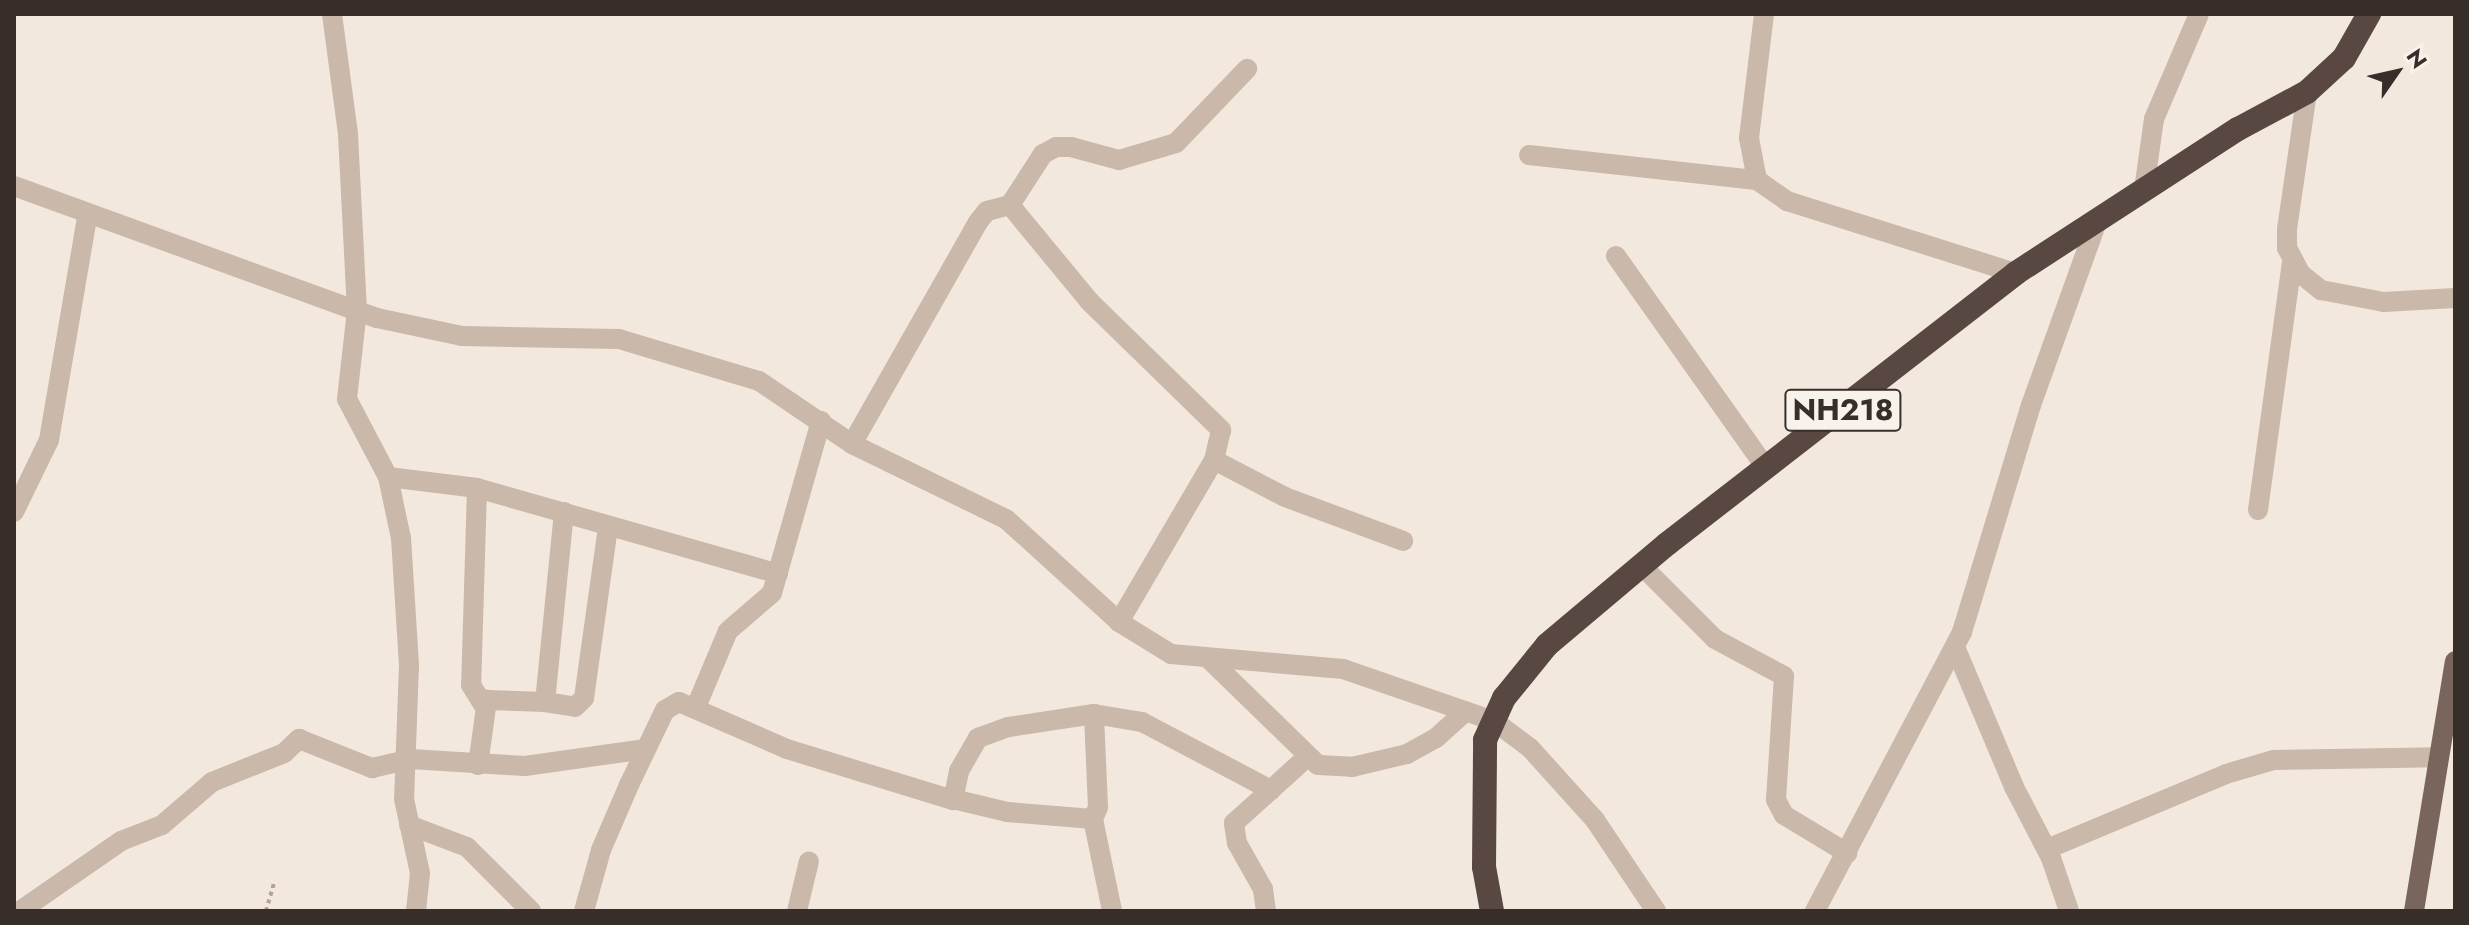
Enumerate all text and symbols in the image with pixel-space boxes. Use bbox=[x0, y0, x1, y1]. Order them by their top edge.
north arrow bbox=[2357, 32, 2437, 112]
text: N bbox=[2399, 42, 2435, 75]
road number: NH218 bbox=[1783, 384, 1903, 436]

